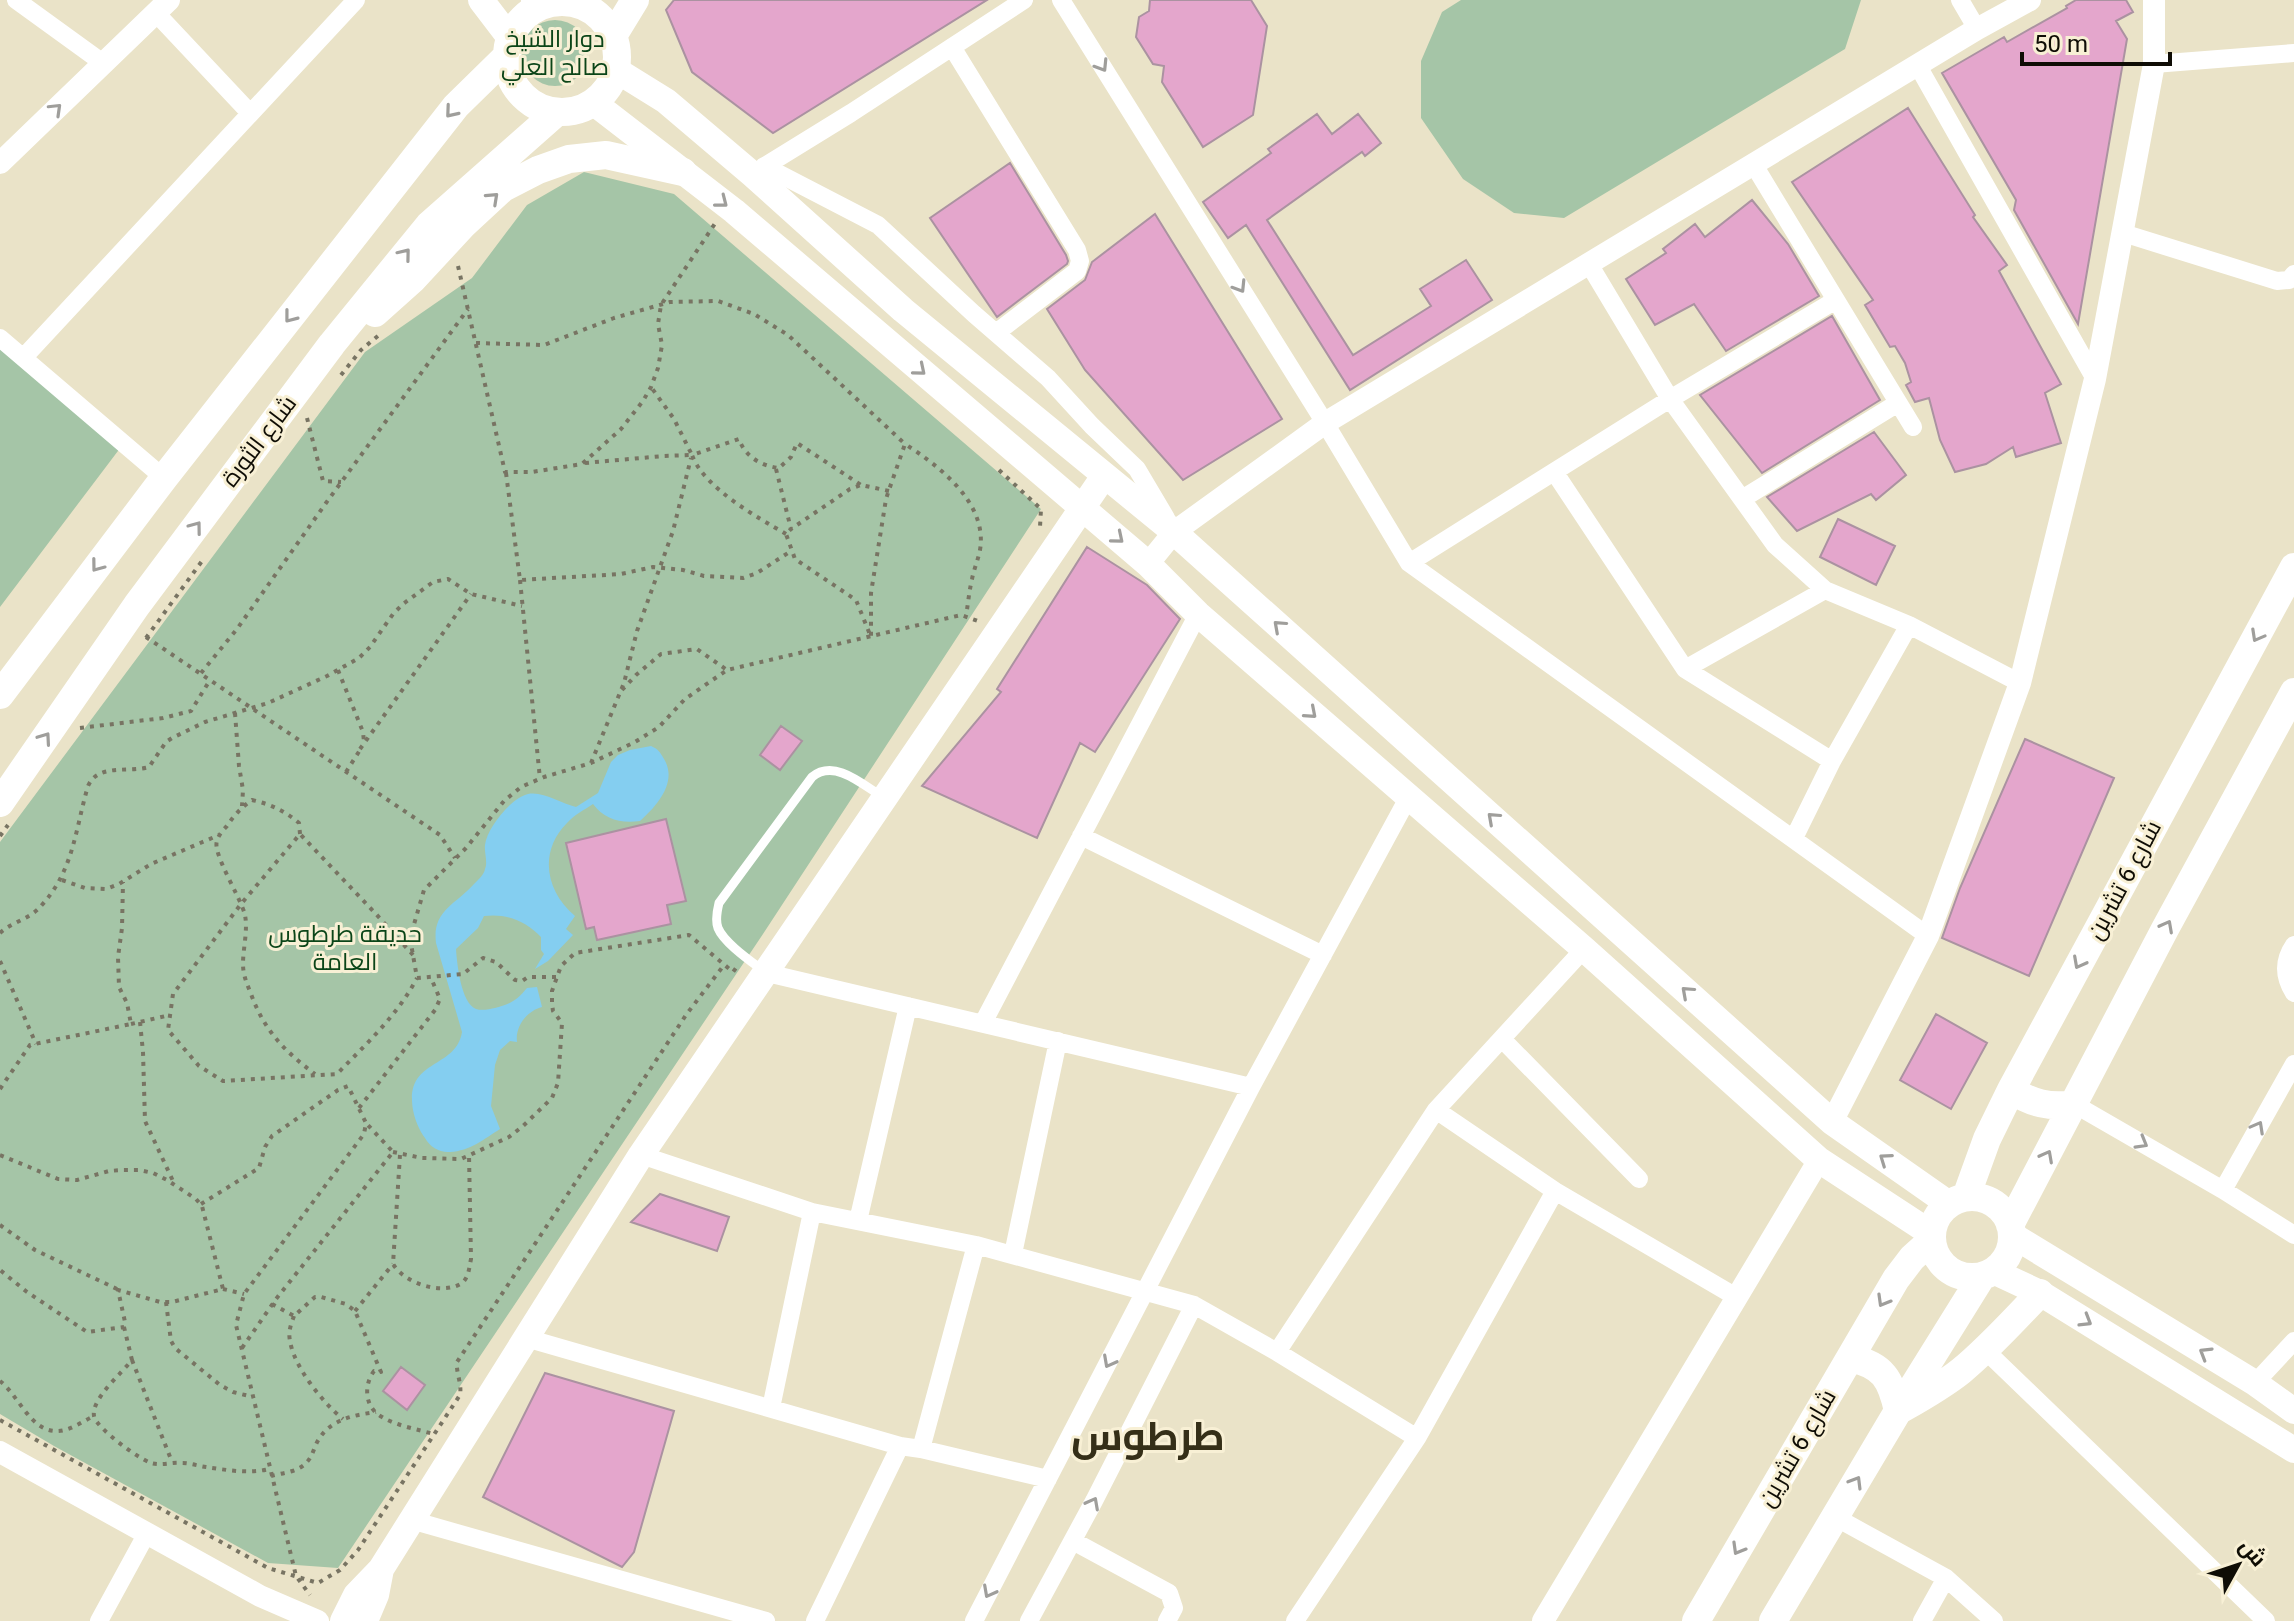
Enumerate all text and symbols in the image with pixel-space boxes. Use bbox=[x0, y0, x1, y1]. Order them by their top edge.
scale bar bbox=[2022, 16, 2170, 66]
park label: دوار الشيخ صالح العلي bbox=[501, 25, 609, 86]
text: 50 m bbox=[2034, 30, 2088, 58]
one-way arrow bbox=[1092, 57, 1108, 72]
one-way arrow bbox=[47, 103, 61, 118]
one-way arrow bbox=[446, 103, 461, 118]
one-way arrow bbox=[713, 192, 727, 207]
one-way arrow bbox=[483, 193, 498, 208]
one-way arrow bbox=[395, 249, 410, 263]
one-way arrow bbox=[1230, 278, 1245, 292]
one-way arrow bbox=[286, 308, 300, 323]
one-way arrow bbox=[911, 360, 926, 375]
street label: شارع الثورة bbox=[216, 390, 304, 493]
one-way arrow bbox=[186, 521, 200, 536]
one-way arrow bbox=[1109, 528, 1124, 543]
one-way arrow bbox=[92, 557, 106, 572]
one-way arrow bbox=[1273, 621, 1288, 635]
one-way arrow bbox=[2251, 627, 2266, 642]
one-way arrow bbox=[1302, 703, 1316, 718]
one-way arrow bbox=[35, 733, 50, 747]
one-way arrow bbox=[1488, 813, 1503, 828]
street label: شارع 6 تشرين bbox=[2081, 816, 2169, 945]
park label: حديقة طرطوس العامة bbox=[268, 920, 422, 976]
one-way arrow bbox=[2157, 920, 2172, 934]
one-way arrow bbox=[2074, 954, 2089, 969]
one-way arrow bbox=[1681, 987, 1696, 1001]
one-way arrow bbox=[2249, 1121, 2264, 1135]
one-way arrow bbox=[2133, 1133, 2148, 1149]
one-way arrow bbox=[2037, 1150, 2052, 1165]
one-way arrow bbox=[1880, 1154, 1894, 1169]
one-way arrow bbox=[1877, 1292, 1893, 1307]
one-way arrow bbox=[2077, 1311, 2092, 1327]
one-way arrow bbox=[2199, 1347, 2214, 1363]
one-way arrow bbox=[1104, 1353, 1119, 1368]
street label: شارع 6 تشرين bbox=[1752, 1384, 1844, 1513]
district label: طرطوس bbox=[1071, 1413, 1225, 1460]
one-way arrow bbox=[1846, 1476, 1862, 1491]
one-way arrow bbox=[1084, 1497, 1099, 1512]
north arrow bbox=[2198, 1525, 2278, 1605]
text: ش bbox=[2234, 1534, 2272, 1572]
one-way arrow bbox=[1732, 1541, 1748, 1555]
one-way arrow bbox=[984, 1584, 999, 1599]

